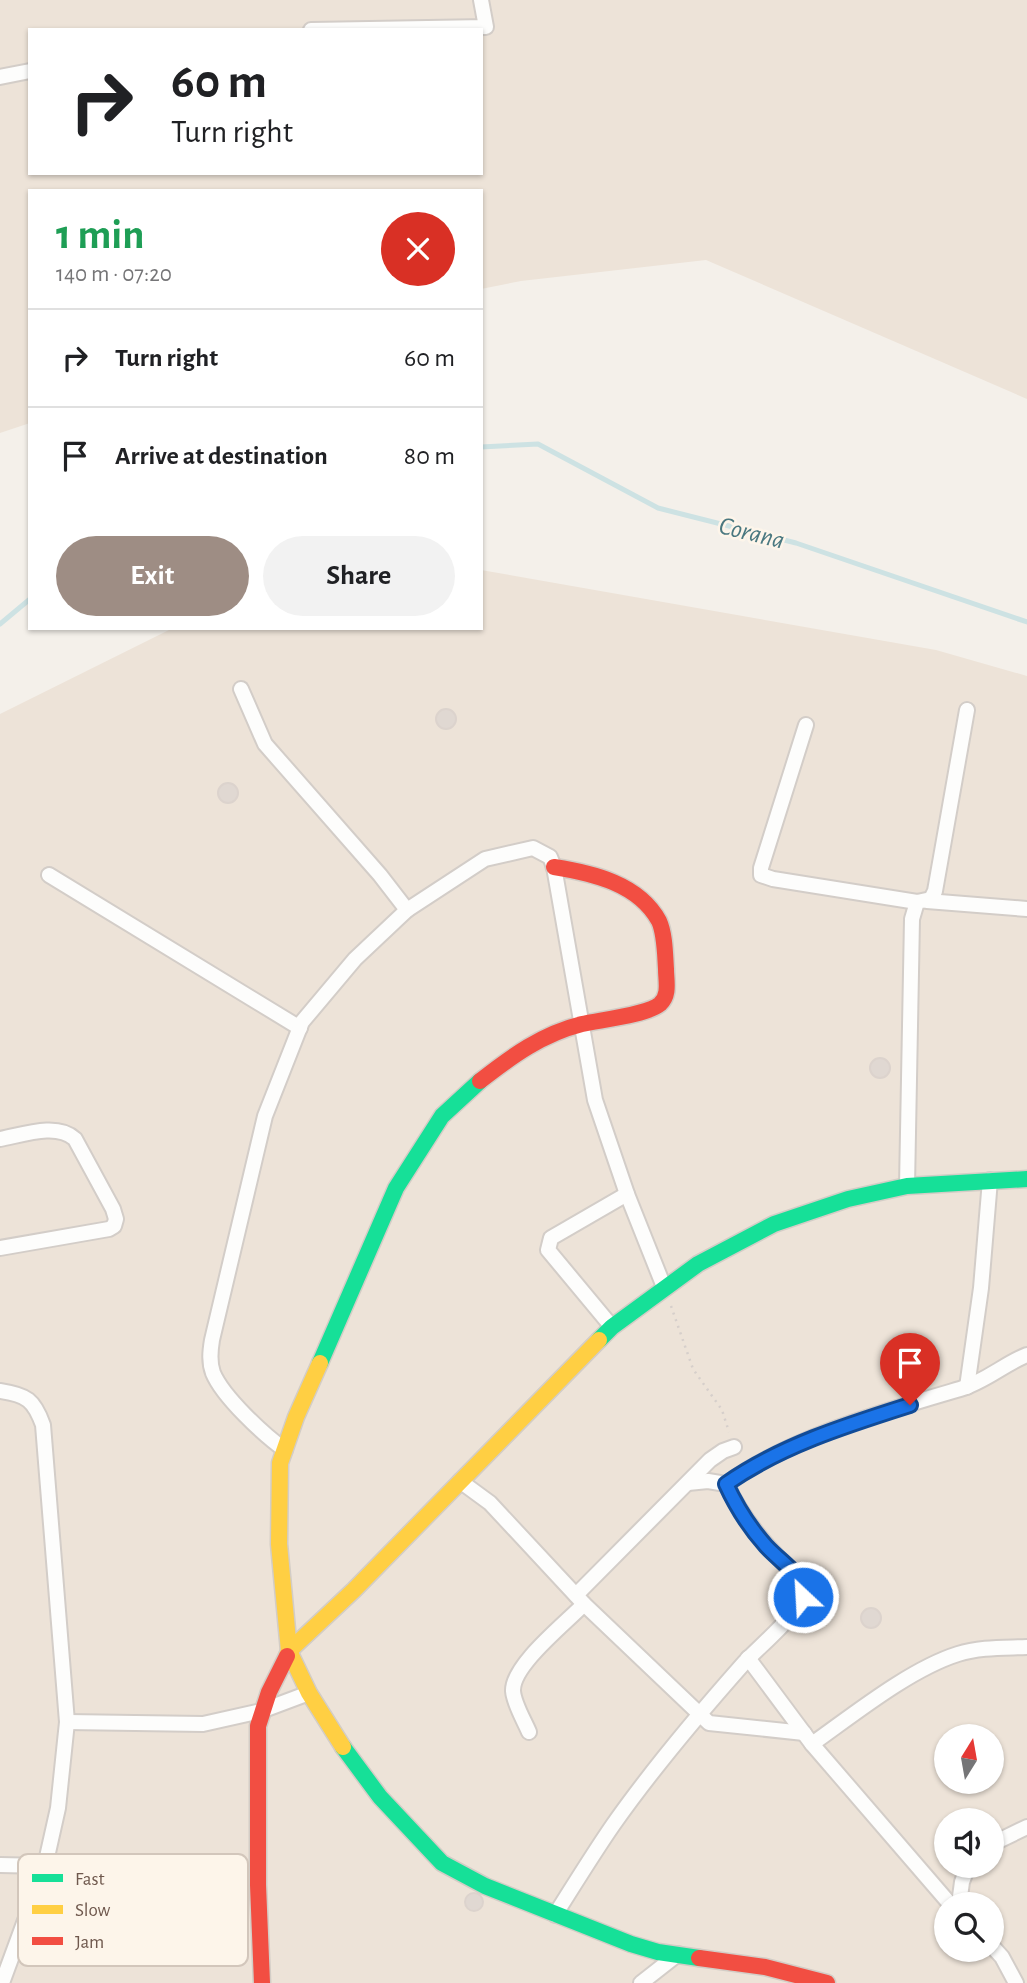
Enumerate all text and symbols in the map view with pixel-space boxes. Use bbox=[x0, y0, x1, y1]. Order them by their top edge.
icon: right bbox=[56, 56, 147, 147]
text: 60 m bbox=[171, 58, 267, 107]
text: Turn right bbox=[171, 116, 293, 148]
button: close bbox=[381, 212, 455, 286]
text: 1 min bbox=[56, 214, 145, 256]
text: 140 m · 07:20 bbox=[56, 263, 172, 286]
icon: right bbox=[56, 339, 94, 377]
text: Turn right bbox=[115, 345, 218, 371]
text: 60 m bbox=[404, 345, 455, 371]
icon: arrive bbox=[56, 437, 94, 475]
text: Arrive at destination bbox=[115, 443, 328, 469]
text: 80 m bbox=[404, 443, 455, 469]
water label: Corana bbox=[716, 512, 787, 554]
button: Exit bbox=[56, 536, 249, 616]
button: Share bbox=[263, 536, 455, 616]
pin bbox=[880, 1333, 940, 1405]
icon: arrive bbox=[891, 1344, 929, 1382]
position arrow bbox=[766, 1560, 840, 1634]
north arrow bbox=[934, 1724, 1004, 1794]
map controls bbox=[934, 1724, 1004, 1962]
button: sound bbox=[934, 1808, 1004, 1878]
legend bbox=[18, 1854, 248, 1966]
text: Fast bbox=[75, 1870, 105, 1889]
button: search bbox=[934, 1892, 1004, 1962]
text: Slow bbox=[75, 1901, 111, 1920]
text: Jam bbox=[75, 1933, 104, 1952]

